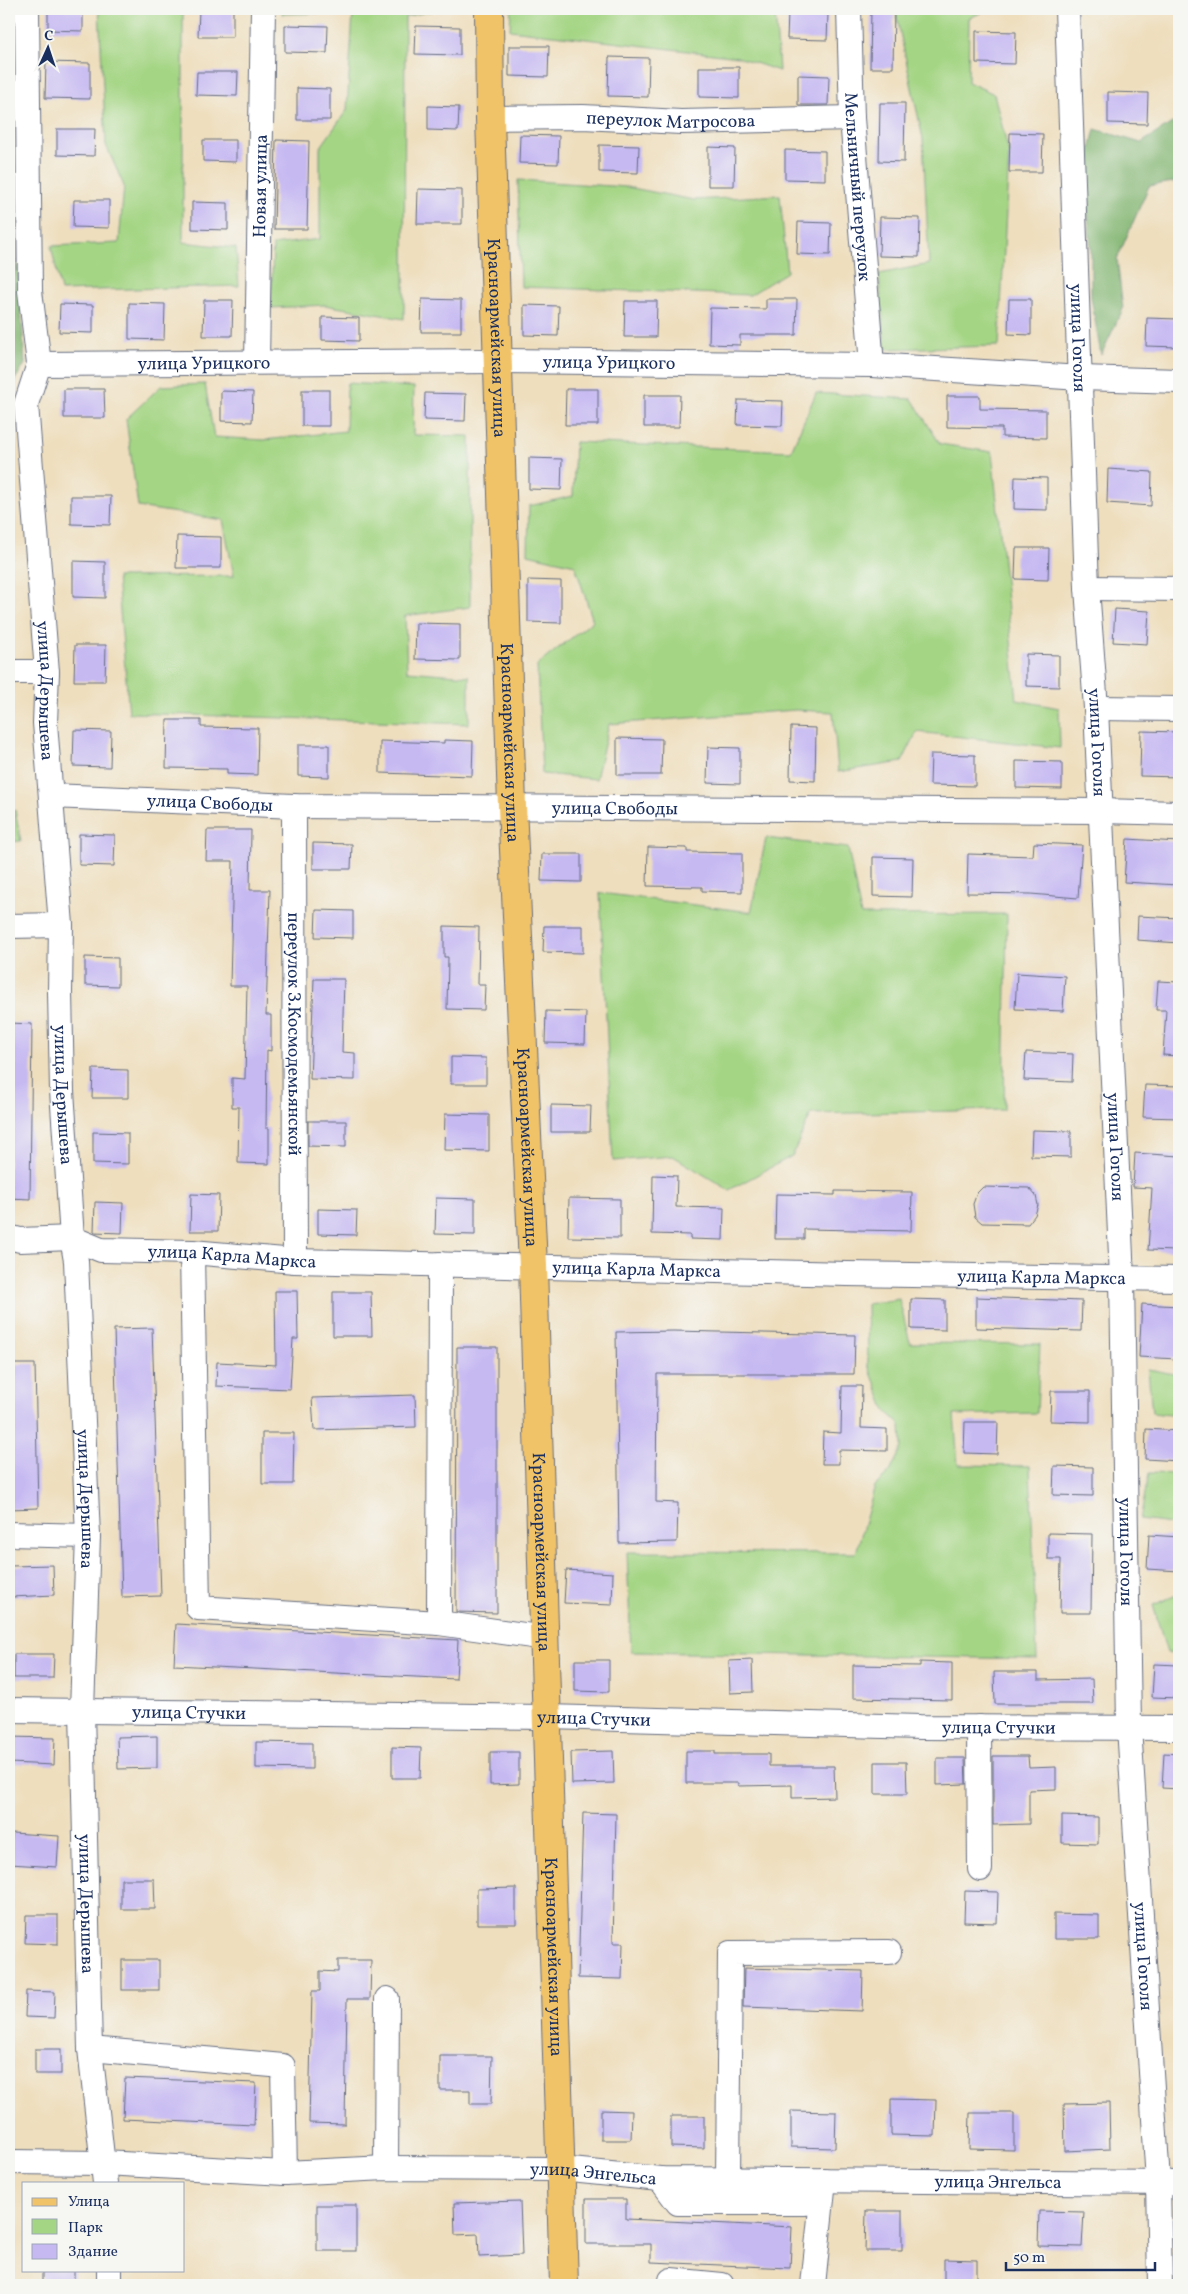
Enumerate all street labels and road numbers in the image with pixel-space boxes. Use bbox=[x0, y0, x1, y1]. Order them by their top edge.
street label: Мельничный переулок bbox=[837, 92, 876, 283]
street label: переулок Матросова bbox=[586, 106, 756, 136]
street label: Новая улица bbox=[248, 134, 275, 238]
street label: Красноармейская улица bbox=[480, 238, 511, 438]
street label: улица Гоголя bbox=[1062, 283, 1091, 393]
street label: улица Урицкого bbox=[542, 350, 676, 377]
street label: улица Урицкого bbox=[138, 351, 271, 377]
street label: улица Дерышева bbox=[29, 620, 59, 762]
street label: Красноармейская улица bbox=[493, 643, 525, 843]
street label: улица Гоголя bbox=[1081, 687, 1111, 797]
street label: улица Свободы bbox=[146, 789, 274, 819]
street label: улица Свободы bbox=[552, 797, 678, 822]
street label: переулок З.Космодемьянской bbox=[280, 912, 306, 1156]
street label: улица Дерышева bbox=[47, 1025, 78, 1166]
street label: Красноармейская улица bbox=[509, 1047, 543, 1248]
street label: улица Гоголя bbox=[1100, 1092, 1129, 1202]
street label: улица Карла Маркса bbox=[147, 1240, 317, 1275]
street label: улица Карла Маркса bbox=[552, 1256, 721, 1285]
street label: улица Карла Маркса bbox=[957, 1265, 1126, 1292]
street label: улица Дерышева bbox=[69, 1429, 99, 1569]
street label: Красноармейская улица bbox=[525, 1452, 556, 1652]
street label: улица Гоголя bbox=[1111, 1497, 1138, 1606]
street label: улица Стучки bbox=[132, 1701, 246, 1727]
street label: улица Стучки bbox=[537, 1706, 651, 1734]
street label: улица Стучки bbox=[942, 1716, 1056, 1742]
street label: улица Дерышева bbox=[71, 1833, 99, 1974]
street label: Красноармейская улица bbox=[537, 1857, 568, 2057]
street label: улица Гоголя bbox=[1126, 1901, 1158, 2011]
street label: улица Энгельса bbox=[530, 2158, 658, 2193]
street label: улица Энгельса bbox=[934, 2170, 1062, 2196]

